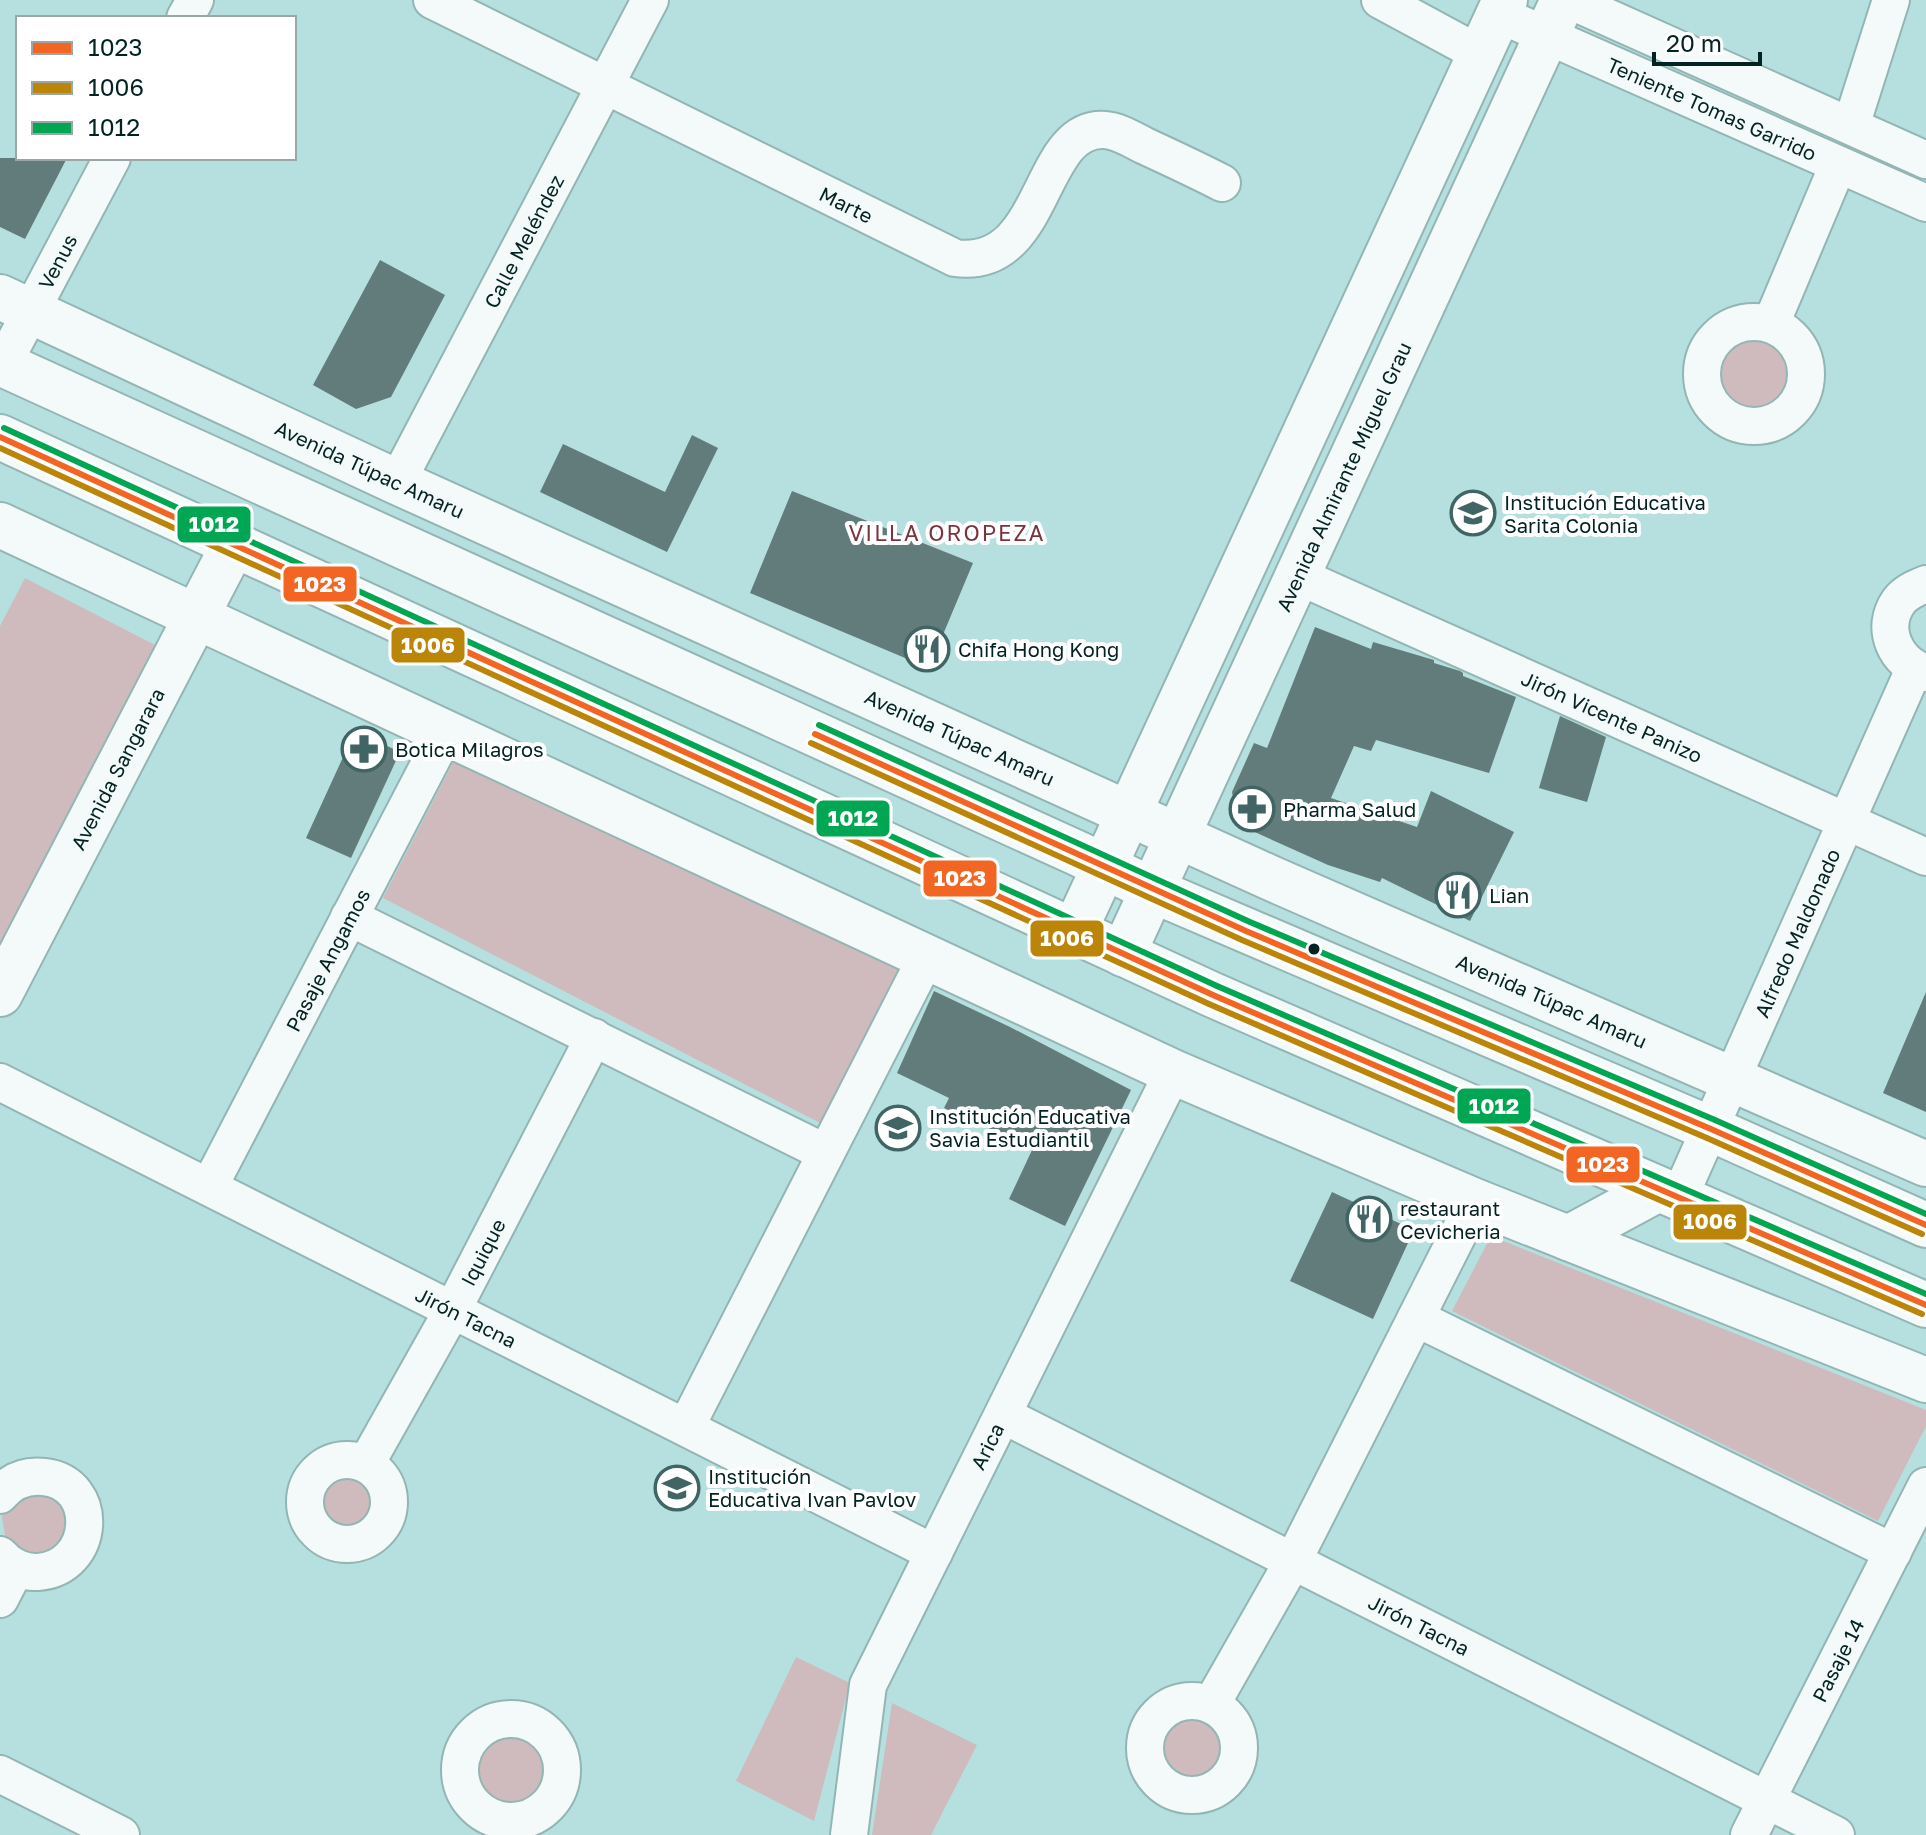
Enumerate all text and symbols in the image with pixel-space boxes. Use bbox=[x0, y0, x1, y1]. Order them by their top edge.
legend bbox=[16, 16, 296, 160]
scale bar bbox=[1654, 16, 1760, 66]
text: 20 m bbox=[1666, 28, 1722, 57]
text: 1023 bbox=[88, 32, 142, 61]
street label: Teniente Tomas Garrido bbox=[1604, 52, 1820, 165]
text: 1006 bbox=[88, 72, 144, 101]
text: 1012 bbox=[88, 112, 140, 141]
street label: Calle Meléndez bbox=[479, 170, 568, 312]
street label: Marte bbox=[816, 181, 877, 228]
street label: Venus bbox=[33, 230, 82, 293]
street label: Avenida Almirante Miguel Grau bbox=[1271, 338, 1416, 615]
street label: Avenida Túpac Amaru bbox=[272, 415, 468, 523]
school or university icon: Institución Educativa Sarita Colonia bbox=[1449, 489, 1497, 537]
place label: Institución Educativa Sarita Colonia bbox=[1504, 490, 1706, 537]
line badge: 1012 bbox=[176, 505, 252, 544]
text: 1012 bbox=[189, 510, 239, 537]
district label: VILLA OROPEZA bbox=[849, 519, 1045, 546]
line badge: 1023 bbox=[282, 565, 358, 603]
text: 1023 bbox=[294, 570, 346, 597]
restaurant icon: Chifa Hong Kong bbox=[903, 625, 951, 673]
line badge: 1006 bbox=[390, 626, 466, 664]
text: 1006 bbox=[401, 631, 455, 658]
place label: Chifa Hong Kong bbox=[958, 637, 1119, 661]
street label: Jirón Vicente Panizo bbox=[1518, 666, 1706, 767]
street label: Avenida Sangarara bbox=[65, 684, 169, 854]
street label: Avenida Túpac Amaru bbox=[861, 684, 1058, 790]
pharmacy icon: Botica Milagros bbox=[340, 725, 388, 773]
place label: Botica Milagros bbox=[395, 737, 544, 761]
pharmacy icon: Pharma Salud bbox=[1228, 785, 1276, 833]
place label: Pharma Salud bbox=[1283, 797, 1416, 821]
line badge: 1012 bbox=[815, 799, 891, 838]
text: 1012 bbox=[828, 804, 878, 831]
street label: Alfredo Maldonado bbox=[1749, 845, 1845, 1021]
line badge: 1023 bbox=[922, 859, 998, 898]
text: 1023 bbox=[934, 864, 986, 891]
restaurant icon: Lian bbox=[1434, 871, 1482, 919]
place label: Lian bbox=[1489, 883, 1529, 907]
street label: Pasaje Angamos bbox=[280, 884, 374, 1035]
line badge: 1006 bbox=[1029, 919, 1105, 958]
text: 1006 bbox=[1040, 924, 1094, 951]
unlabelled marker bbox=[1306, 941, 1322, 957]
street label: Avenida Túpac Amaru bbox=[1453, 949, 1651, 1053]
line badge: 1012 bbox=[1456, 1087, 1532, 1125]
text: 1012 bbox=[1469, 1092, 1519, 1119]
school or university icon: Institución Educativa Savia Estudiantil bbox=[874, 1104, 922, 1152]
place label: Institución Educativa Savia Estudiantil bbox=[929, 1104, 1131, 1151]
line badge: 1023 bbox=[1565, 1145, 1641, 1184]
text: 1023 bbox=[1577, 1150, 1629, 1177]
restaurant icon: restaurant Cevicheria bbox=[1345, 1195, 1393, 1243]
place label: restaurant Cevicheria bbox=[1400, 1196, 1501, 1243]
line badge: 1006 bbox=[1672, 1203, 1748, 1241]
text: 1006 bbox=[1683, 1207, 1737, 1234]
street label: Iquique bbox=[455, 1214, 510, 1290]
street label: Jirón Tacna bbox=[412, 1282, 521, 1352]
street label: Arica bbox=[965, 1419, 1008, 1473]
school or university icon: Institución Educativa Ivan Pavlov bbox=[653, 1464, 701, 1512]
place label: Institución Educativa Ivan Pavlov bbox=[708, 1464, 916, 1511]
street label: Jirón Tacna bbox=[1365, 1589, 1474, 1660]
street label: Pasaje 14 bbox=[1807, 1615, 1869, 1706]

